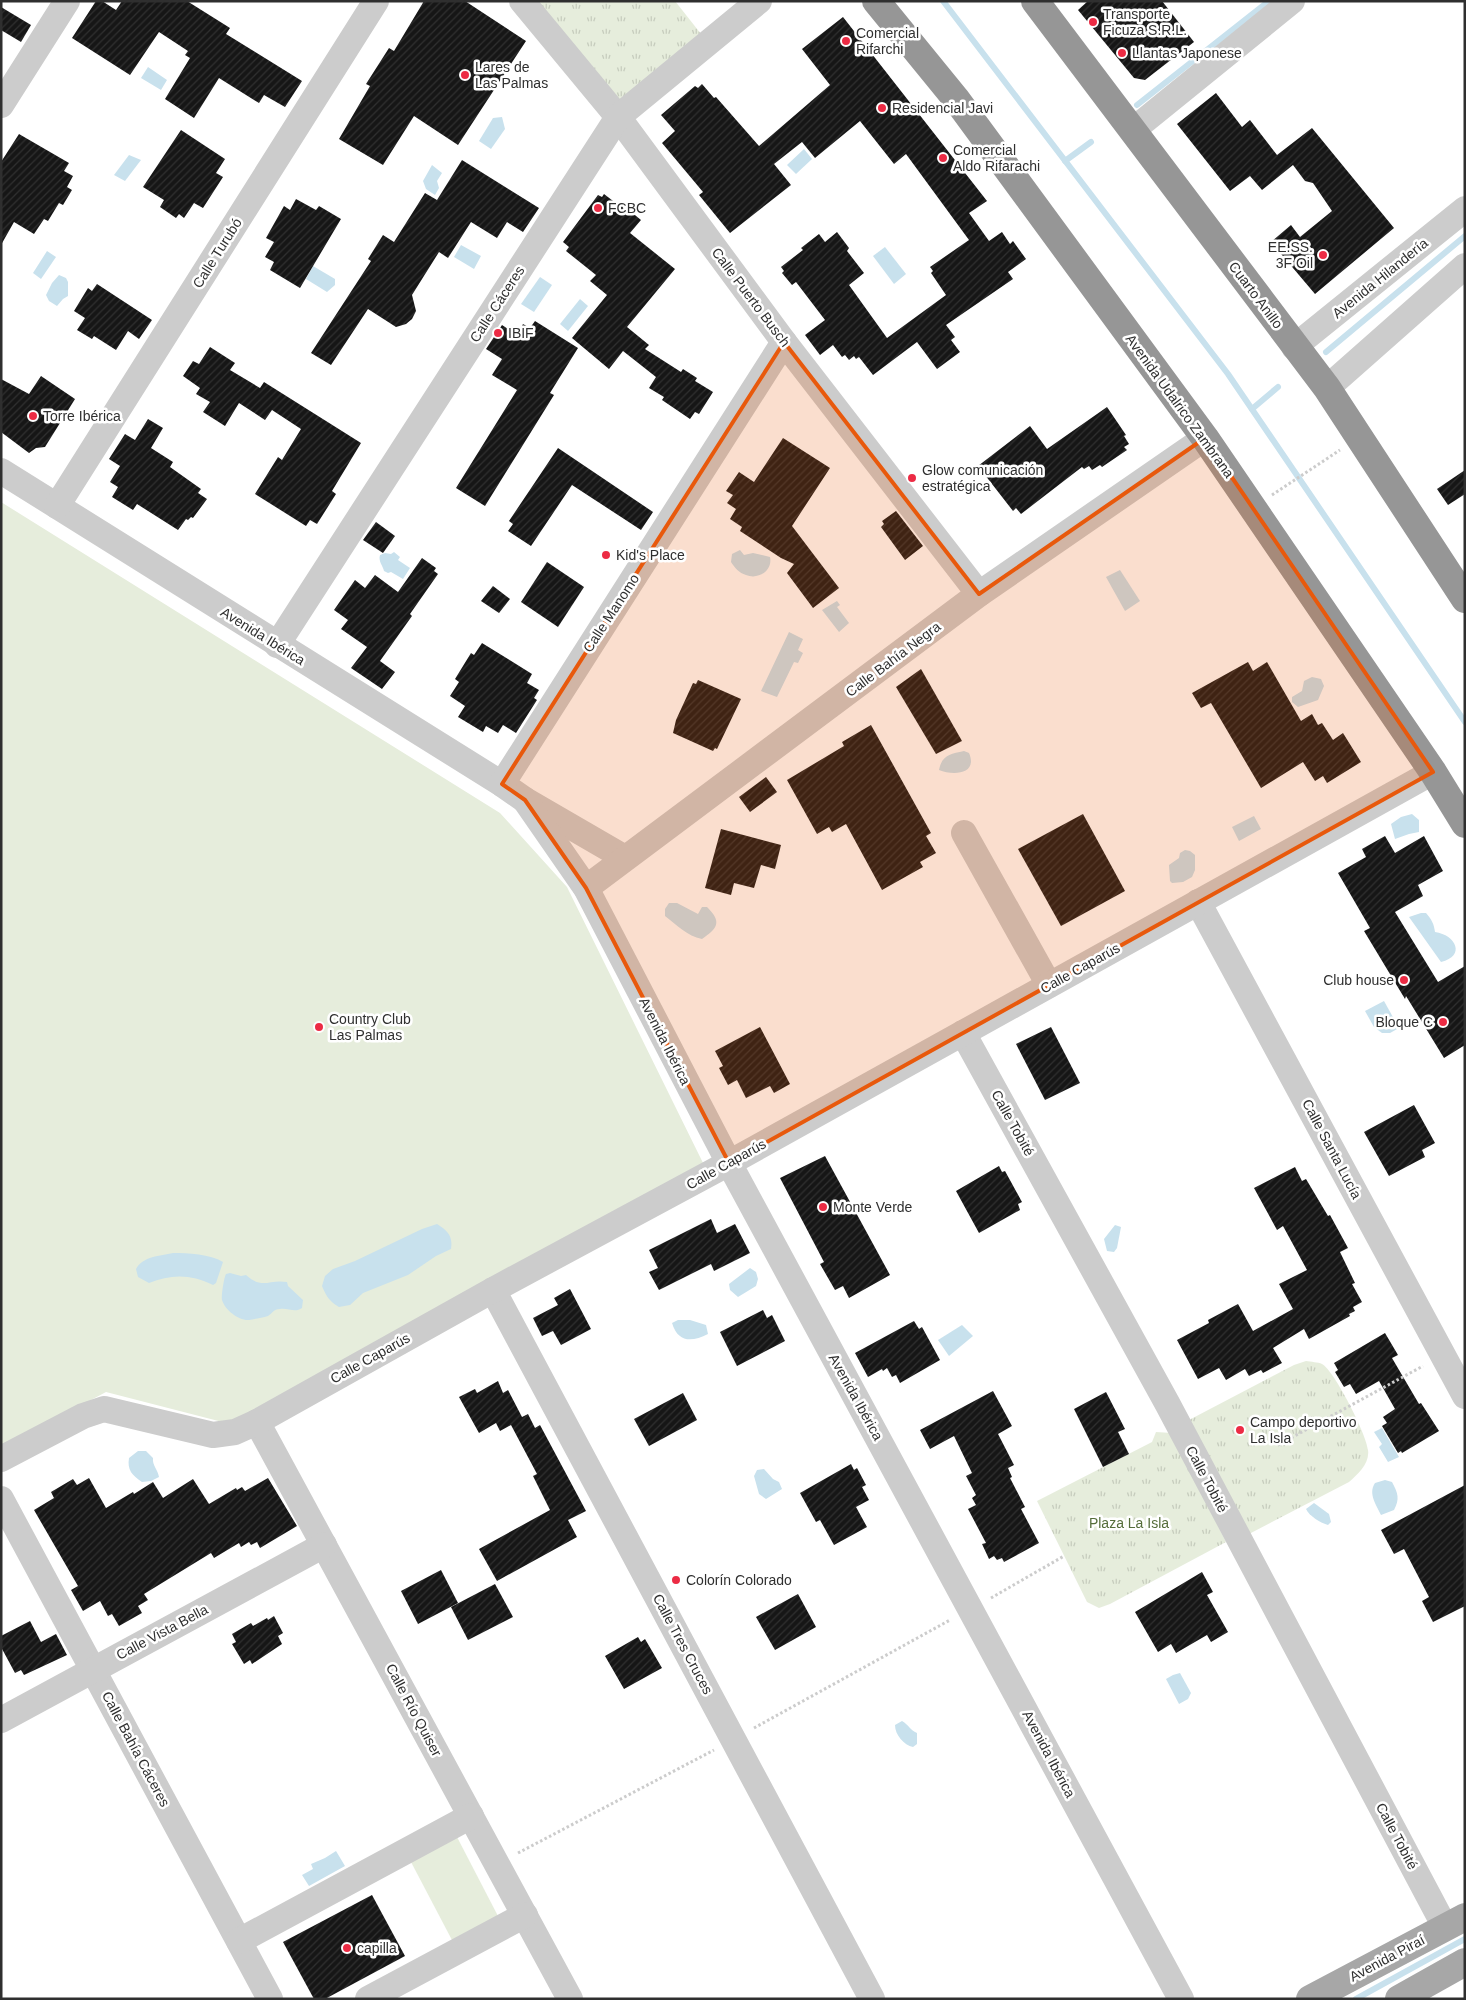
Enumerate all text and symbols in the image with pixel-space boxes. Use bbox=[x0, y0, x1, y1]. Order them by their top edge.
place label: Transporte Ficuza S.R.L. bbox=[1103, 6, 1187, 38]
marker: Transporte Ficuza S.R.L. bbox=[1087, 16, 1099, 28]
place label: Comercial Rifarchi bbox=[856, 25, 919, 57]
marker: Comercial Rifarchi bbox=[840, 35, 852, 47]
place label: Llantas Japonese bbox=[1132, 45, 1242, 61]
marker: Llantas Japonese bbox=[1116, 47, 1128, 59]
place label: Lares de Las Palmas bbox=[475, 59, 548, 91]
marker: Lares de Las Palmas bbox=[459, 69, 471, 81]
place label: Residencial Javi bbox=[892, 100, 993, 116]
marker: Residencial Javi bbox=[876, 102, 888, 114]
place label: Comercial Aldo Rifarachi bbox=[953, 142, 1040, 174]
marker: Comercial Aldo Rifarachi bbox=[937, 152, 949, 164]
place label: FCBC bbox=[608, 200, 646, 216]
marker: FCBC bbox=[592, 202, 604, 214]
street label: Calle Turubó bbox=[189, 215, 245, 291]
street label: Avenida Hilandería bbox=[1329, 235, 1431, 321]
place label: EE.SS. 3F Oil bbox=[1268, 239, 1313, 271]
street label: Calle Puerto Busch bbox=[709, 244, 793, 350]
marker: EE.SS. 3F Oil bbox=[1317, 249, 1329, 261]
street label: Cuarto Anillo bbox=[1226, 258, 1286, 332]
street label: Calle Cáceres bbox=[466, 263, 528, 345]
place label: IBIF bbox=[508, 325, 534, 341]
marker: IBIF bbox=[492, 327, 504, 339]
street label: Avenida Udalrico Zambrana bbox=[1123, 331, 1238, 481]
place label: Torre Ibérica bbox=[43, 408, 121, 424]
marker: Torre Ibérica bbox=[27, 410, 39, 422]
place label: Glow comunicación estratégica bbox=[922, 462, 1043, 494]
marker: Glow comunicación estratégica bbox=[906, 472, 918, 484]
place label: Kid's Place bbox=[616, 547, 685, 563]
marker: Kid's Place bbox=[600, 549, 612, 561]
street label: Calle Manomo bbox=[580, 571, 642, 655]
street label: Avenida Ibérica bbox=[218, 604, 308, 668]
street label: Calle Bahía Negra bbox=[843, 618, 944, 700]
street label: Calle Caparús bbox=[1037, 939, 1123, 997]
place label: Club house bbox=[1323, 972, 1394, 988]
marker: Club house bbox=[1398, 974, 1410, 986]
street label: Avenida Ibérica bbox=[636, 994, 694, 1088]
place label: Country Club Las Palmas bbox=[329, 1011, 411, 1043]
place label: Bloque C bbox=[1375, 1014, 1433, 1030]
marker: Bloque C bbox=[1437, 1016, 1449, 1028]
marker: Country Club Las Palmas bbox=[313, 1021, 325, 1033]
street label: Calle Tobité bbox=[988, 1087, 1038, 1159]
street label: Calle Santa Lucía bbox=[1299, 1096, 1365, 1202]
street label: Calle Caparús bbox=[683, 1135, 769, 1193]
place label: Monte Verde bbox=[833, 1199, 913, 1215]
marker: Monte Verde bbox=[817, 1201, 829, 1213]
street label: Calle Caparús bbox=[327, 1329, 413, 1387]
street label: Avenida Ibérica bbox=[826, 1351, 886, 1443]
place label: Campo deportivo La Isla bbox=[1250, 1414, 1357, 1446]
marker: Campo deportivo La Isla bbox=[1234, 1424, 1246, 1436]
street label: Calle Tobité bbox=[1183, 1443, 1231, 1515]
park label: Plaza La Isla bbox=[1089, 1515, 1169, 1531]
place label: Colorín Colorado bbox=[686, 1572, 792, 1588]
marker: Colorín Colorado bbox=[670, 1574, 682, 1586]
street label: Calle Tres Cruces bbox=[650, 1591, 716, 1697]
street label: Calle Vista Bella bbox=[113, 1601, 211, 1663]
street label: Calle Río Quiser bbox=[383, 1661, 445, 1759]
street label: Calle Bahía Cáceres bbox=[99, 1689, 173, 1809]
street label: Avenida Ibérica bbox=[1019, 1708, 1079, 1800]
street label: Calle Tobité bbox=[1373, 1800, 1421, 1872]
street label: Avenida Piraí bbox=[1347, 1931, 1428, 1985]
place label: capilla bbox=[357, 1940, 397, 1956]
marker: capilla bbox=[341, 1942, 353, 1954]

